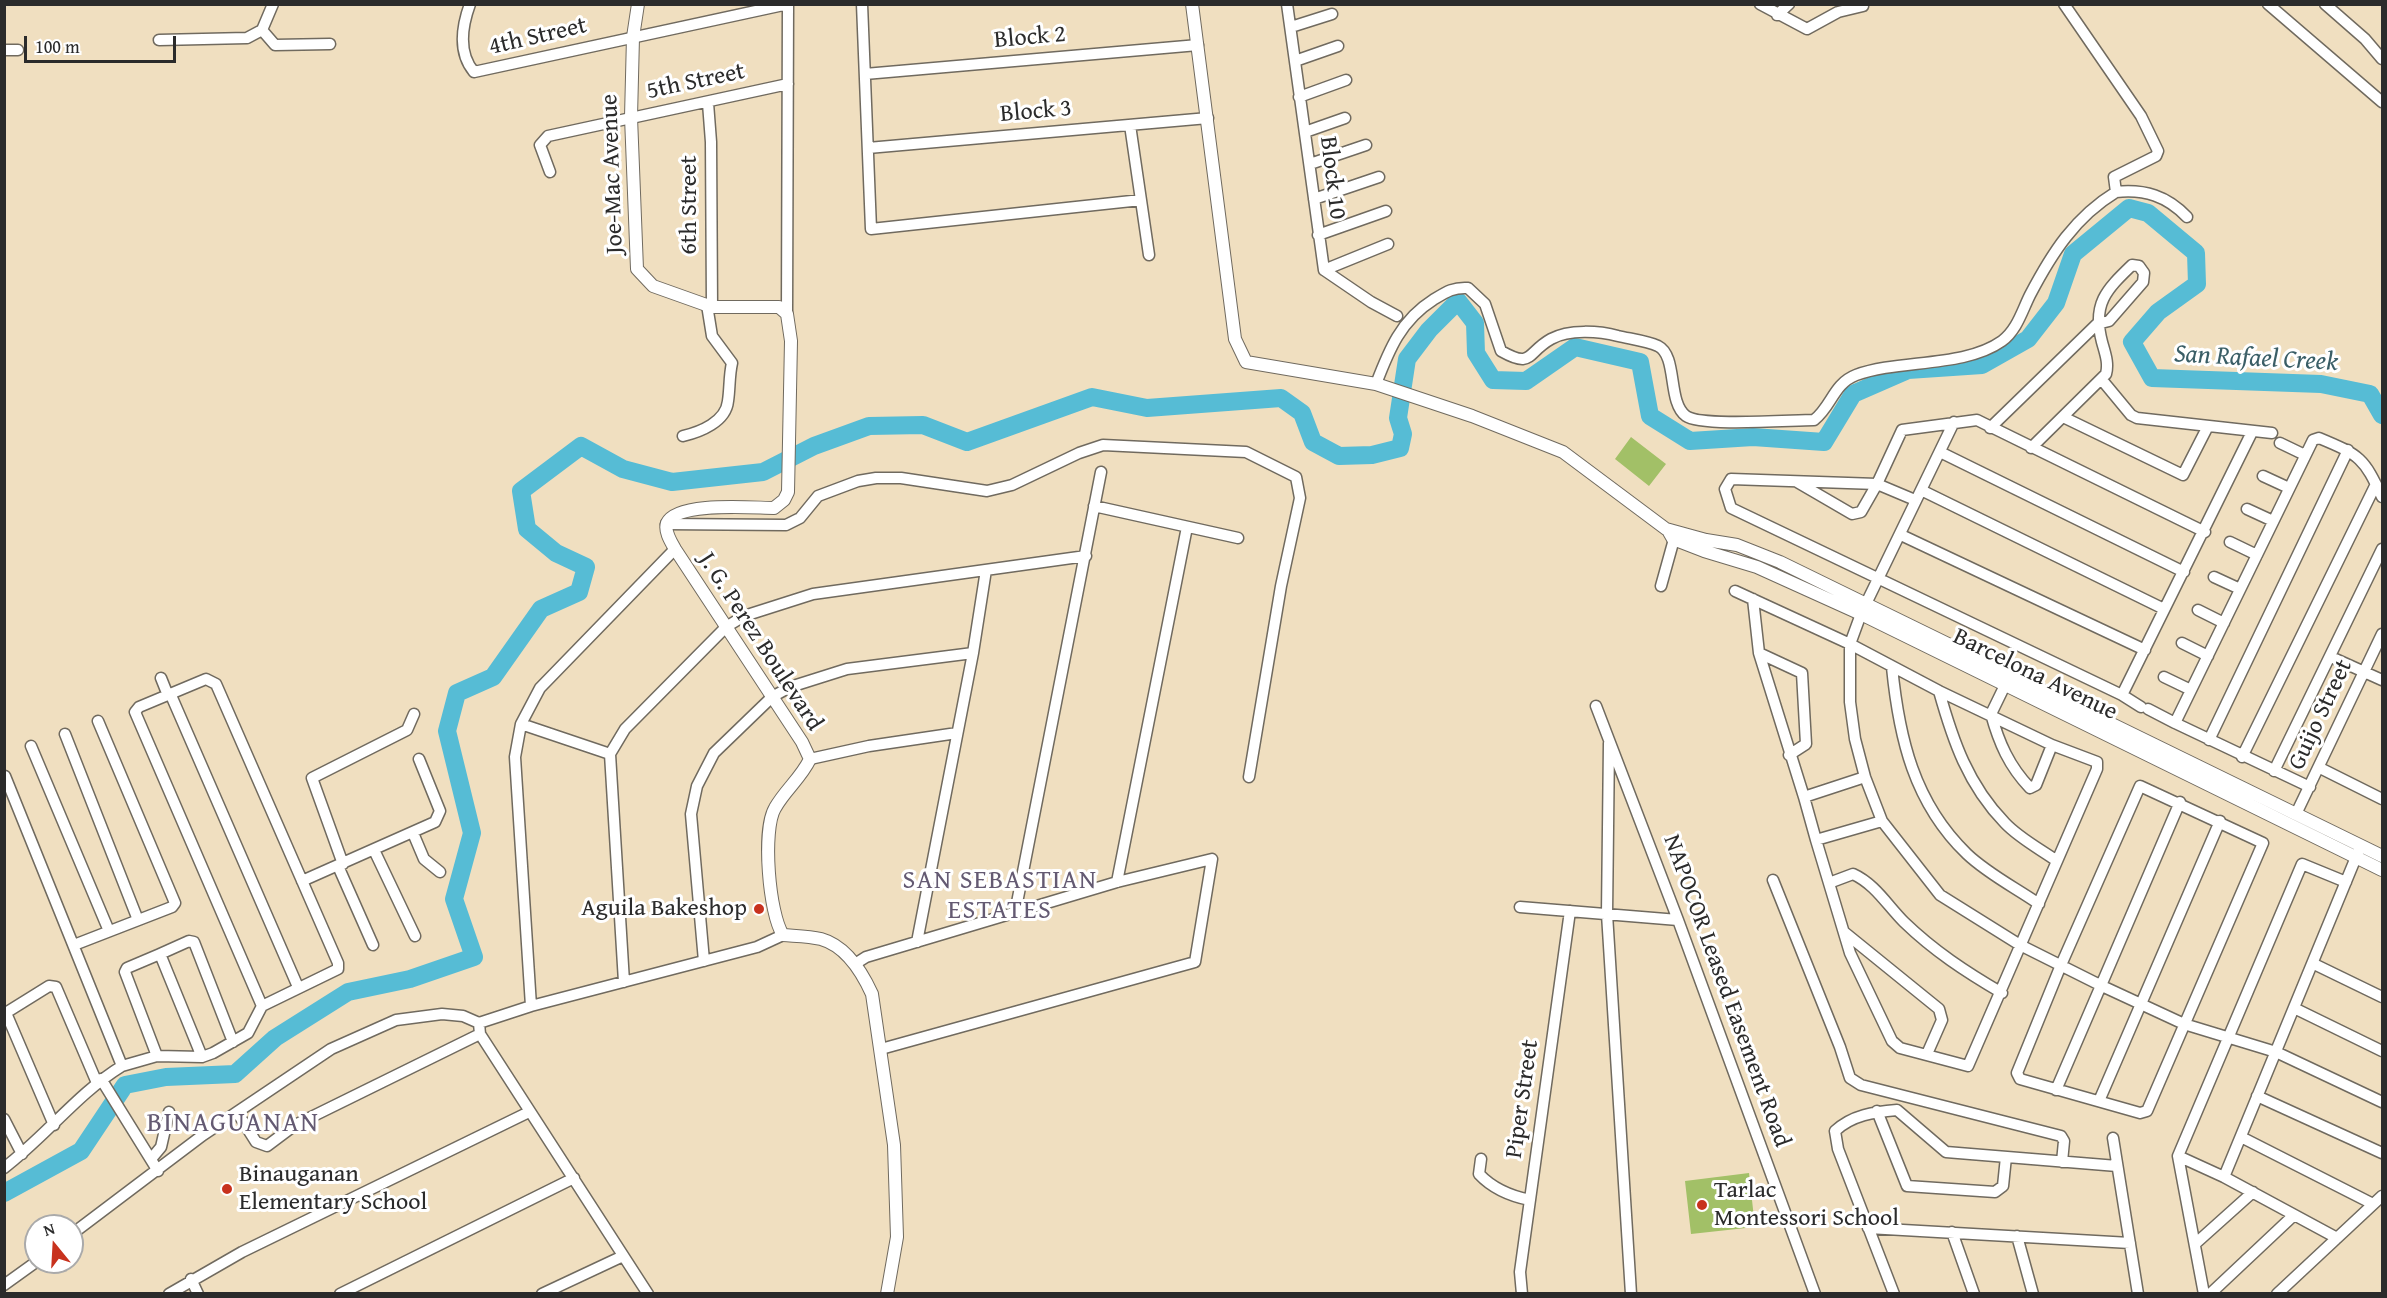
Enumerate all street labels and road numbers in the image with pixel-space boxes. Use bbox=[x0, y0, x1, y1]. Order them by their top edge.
street label: 4th Street bbox=[486, 12, 590, 62]
street label: Block 2 bbox=[993, 21, 1067, 55]
street label: 5th Street bbox=[644, 58, 748, 106]
street label: Joe-Mac Avenue bbox=[596, 94, 630, 254]
street label: Block 3 bbox=[999, 95, 1073, 129]
street label: Block 10 bbox=[1313, 135, 1351, 221]
street label: 6th Street bbox=[676, 155, 704, 255]
street label: J. G. Perez Boulevard bbox=[692, 547, 828, 737]
street label: Barcelona Avenue bbox=[1948, 623, 2122, 727]
street label: Guijo Street bbox=[2283, 655, 2359, 775]
street label: NAPOCOR Leased Easement Road bbox=[1656, 831, 1796, 1151]
street label: Piper Street bbox=[1500, 1038, 1546, 1160]

